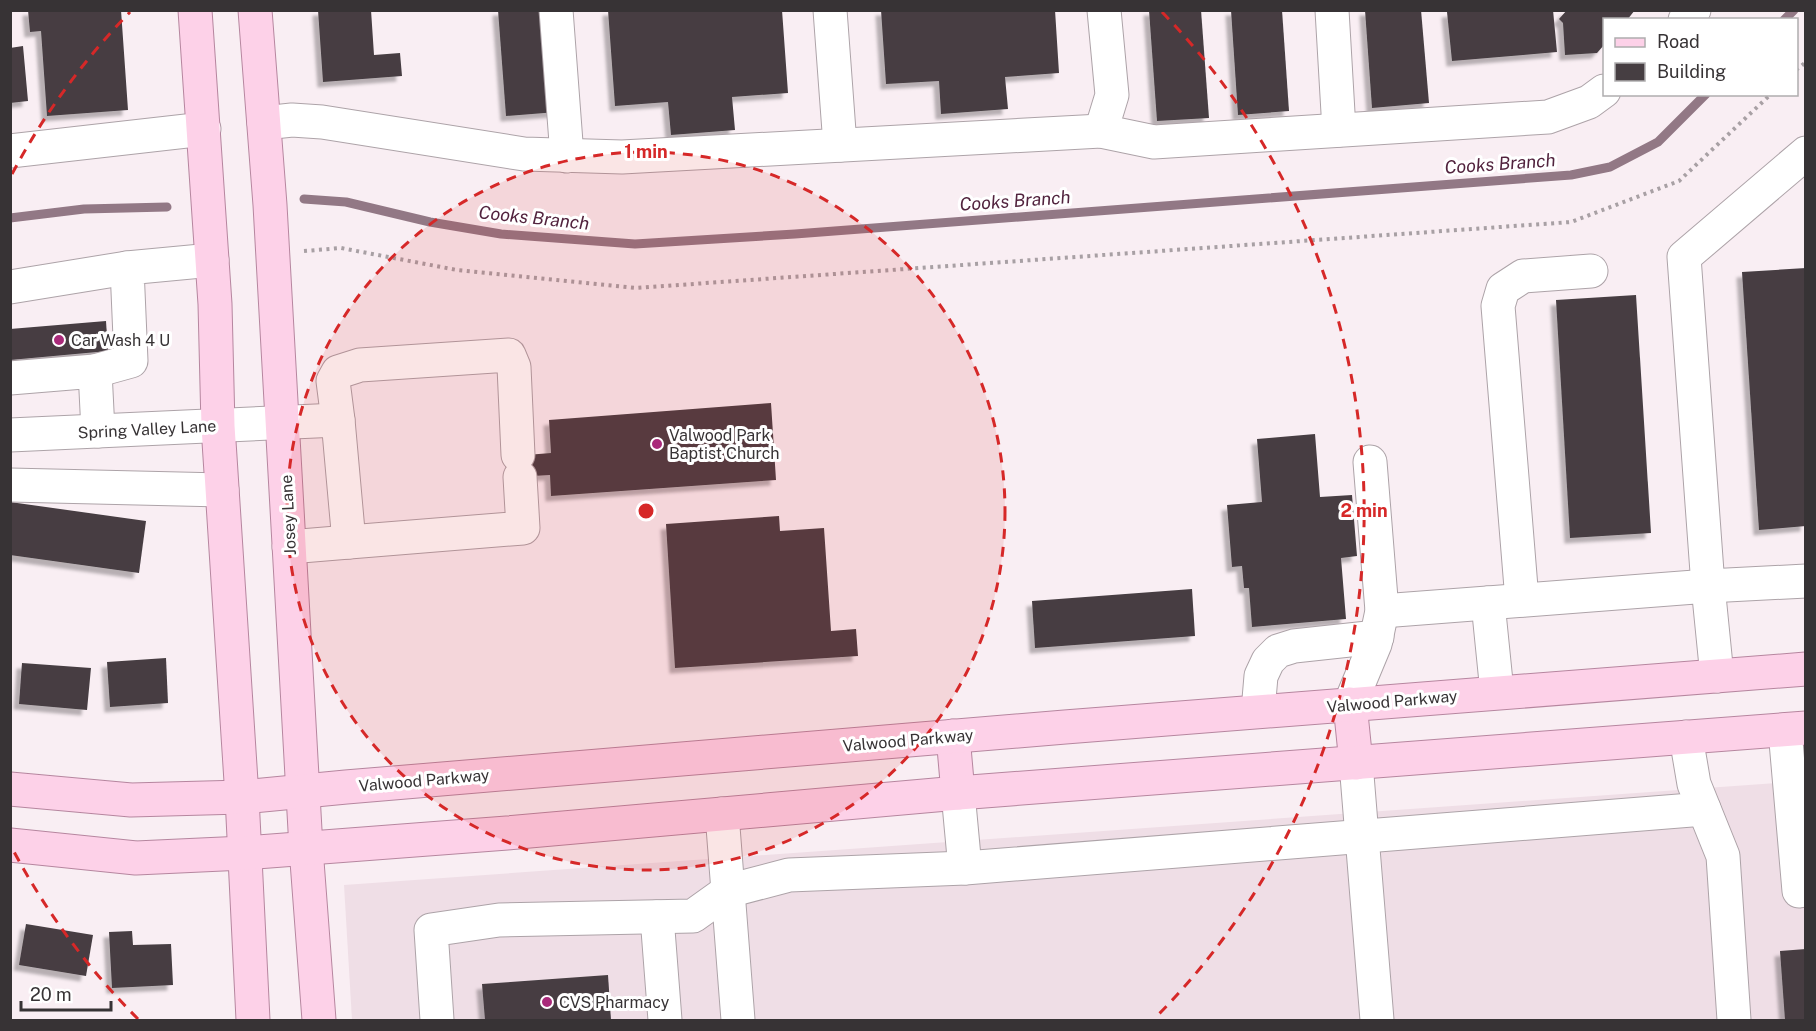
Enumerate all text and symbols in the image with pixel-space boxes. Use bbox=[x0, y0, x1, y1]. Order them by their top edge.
legend bbox=[1603, 18, 1798, 96]
text: Road bbox=[1657, 31, 1700, 52]
text: Building bbox=[1657, 61, 1726, 82]
text: 1 min bbox=[624, 141, 668, 162]
water label: Cooks Branch bbox=[1444, 149, 1556, 178]
water label: Cooks Branch bbox=[959, 186, 1071, 215]
water label: Cooks Branch bbox=[478, 201, 590, 234]
place label: Car Wash 4 U bbox=[71, 331, 170, 350]
marker: Car Wash 4 U bbox=[52, 333, 66, 347]
street label: Spring Valley Lane bbox=[77, 416, 217, 443]
place label: Valwood Park Baptist Church bbox=[669, 426, 780, 463]
marker: Valwood Park Baptist Church bbox=[650, 437, 664, 451]
street label: Josey Lane bbox=[277, 474, 300, 556]
text: 2 min bbox=[1340, 500, 1388, 521]
centre of rings bbox=[636, 501, 656, 521]
street label: Valwood Parkway bbox=[1326, 686, 1459, 717]
street label: Valwood Parkway bbox=[842, 725, 975, 756]
street label: Valwood Parkway bbox=[358, 765, 491, 796]
scale bar bbox=[21, 974, 111, 1012]
text: 20 m bbox=[30, 984, 72, 1005]
place label: CVS Pharmacy bbox=[559, 993, 670, 1012]
marker: CVS Pharmacy bbox=[540, 995, 554, 1009]

